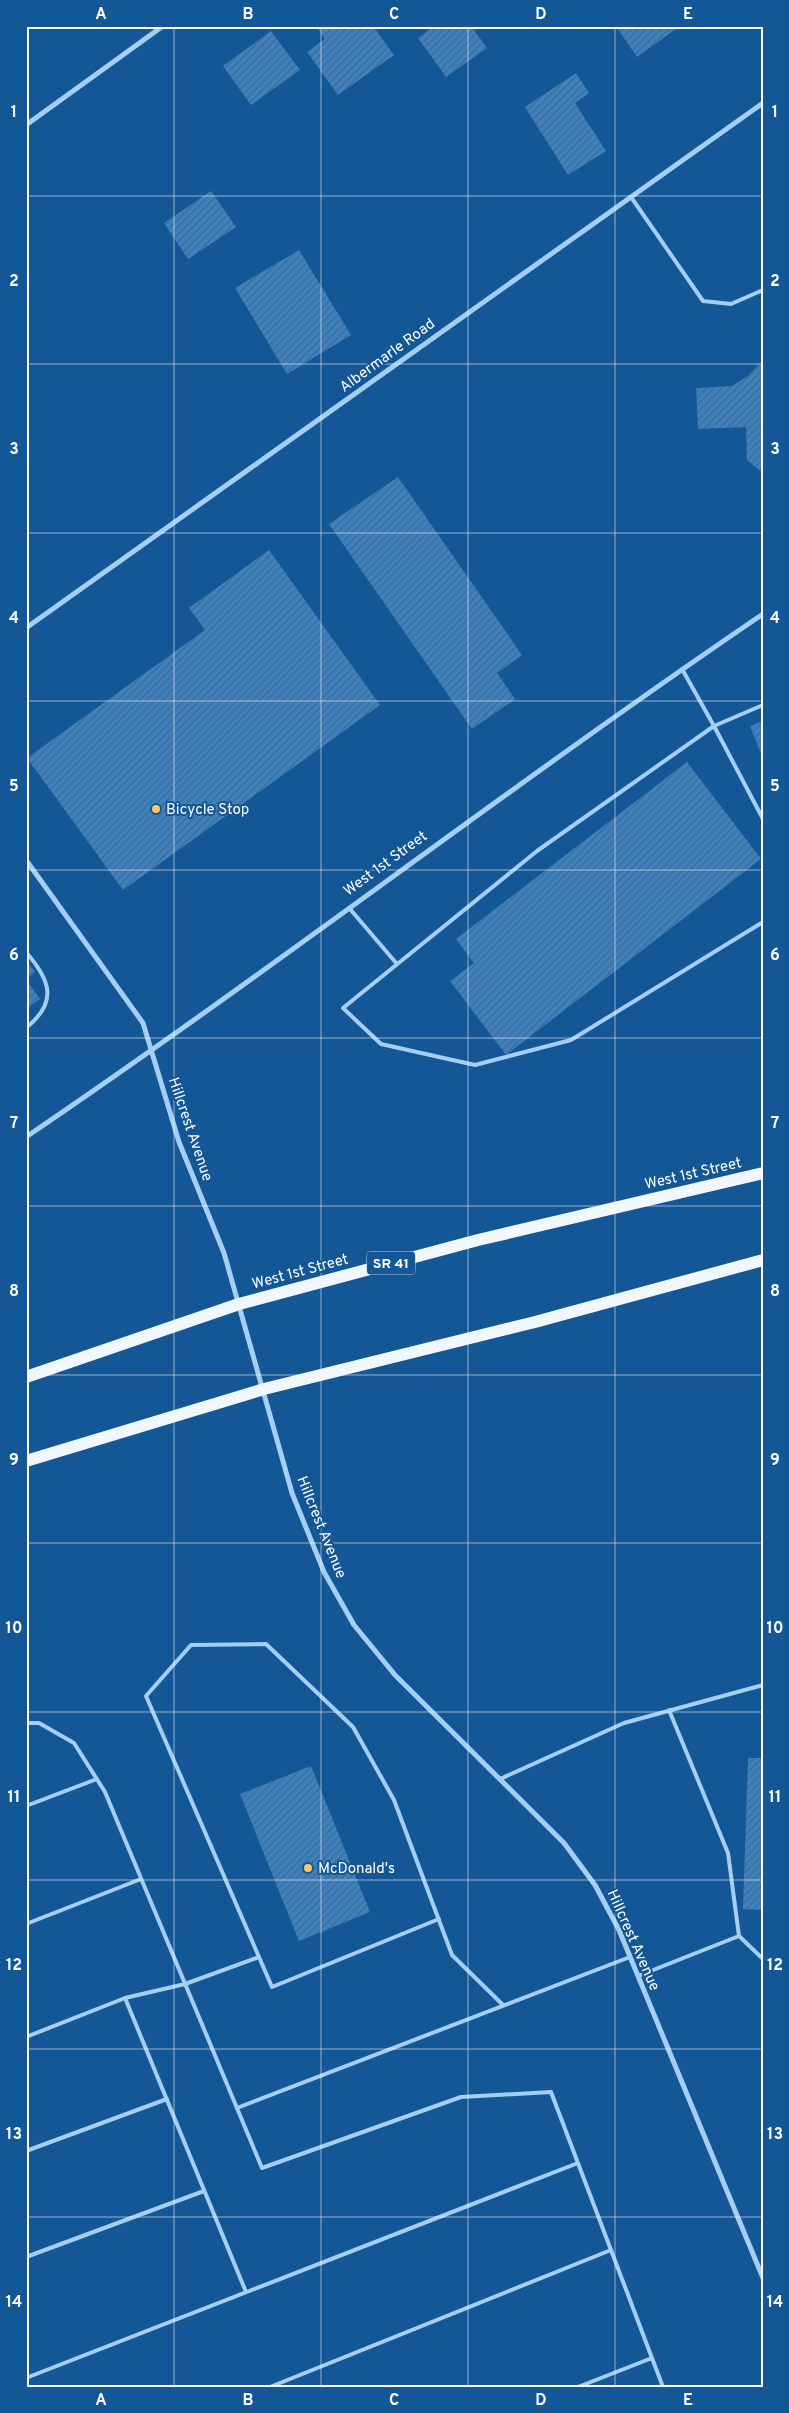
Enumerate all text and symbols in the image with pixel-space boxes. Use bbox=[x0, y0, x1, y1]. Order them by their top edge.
text: A bbox=[95, 5, 107, 25]
text: B bbox=[242, 5, 254, 25]
text: C bbox=[389, 5, 399, 25]
text: D bbox=[535, 5, 547, 25]
text: E bbox=[683, 5, 693, 25]
text: 1 bbox=[11, 103, 17, 123]
text: 1 bbox=[772, 103, 778, 123]
text: 2 bbox=[9, 272, 19, 292]
text: 2 bbox=[770, 272, 780, 292]
street label: Albermarle Road bbox=[336, 315, 439, 397]
text: 3 bbox=[9, 440, 19, 460]
text: 3 bbox=[770, 440, 780, 460]
text: 4 bbox=[9, 609, 19, 629]
text: 4 bbox=[770, 609, 780, 629]
text: 5 bbox=[9, 777, 19, 797]
text: 5 bbox=[770, 777, 780, 797]
place label: Bicycle Stop bbox=[166, 801, 249, 820]
marker: Bicycle Stop bbox=[150, 803, 162, 815]
street label: West 1st Street bbox=[340, 827, 432, 901]
text: 6 bbox=[9, 946, 19, 966]
text: 6 bbox=[770, 946, 780, 966]
street label: Hillcrest Avenue bbox=[163, 1075, 216, 1184]
text: 7 bbox=[10, 1114, 18, 1134]
text: 7 bbox=[771, 1114, 779, 1134]
street label: West 1st Street bbox=[643, 1154, 744, 1195]
street label: West 1st Street bbox=[250, 1250, 351, 1294]
road number: SR 41 bbox=[367, 1252, 415, 1274]
text: 8 bbox=[9, 1282, 19, 1302]
text: 8 bbox=[770, 1282, 780, 1302]
text: 9 bbox=[9, 1451, 19, 1471]
text: 9 bbox=[770, 1451, 780, 1471]
street label: Hillcrest Avenue bbox=[291, 1474, 350, 1582]
text: 10 bbox=[6, 1619, 22, 1639]
text: 10 bbox=[767, 1619, 783, 1639]
text: 11 bbox=[8, 1788, 20, 1808]
text: 11 bbox=[769, 1788, 781, 1808]
place label: McDonald's bbox=[318, 1860, 395, 1879]
marker: McDonald's bbox=[302, 1862, 314, 1874]
street label: Hillcrest Avenue bbox=[602, 1887, 663, 1994]
text: 12 bbox=[6, 1956, 22, 1976]
text: 12 bbox=[767, 1956, 783, 1976]
text: 13 bbox=[6, 2125, 22, 2145]
text: 13 bbox=[767, 2125, 783, 2145]
text: 14 bbox=[6, 2293, 22, 2313]
text: 14 bbox=[767, 2293, 783, 2313]
text: A bbox=[95, 2391, 107, 2411]
text: B bbox=[242, 2391, 254, 2411]
text: C bbox=[389, 2391, 399, 2411]
text: D bbox=[535, 2391, 547, 2411]
text: E bbox=[683, 2391, 693, 2411]

